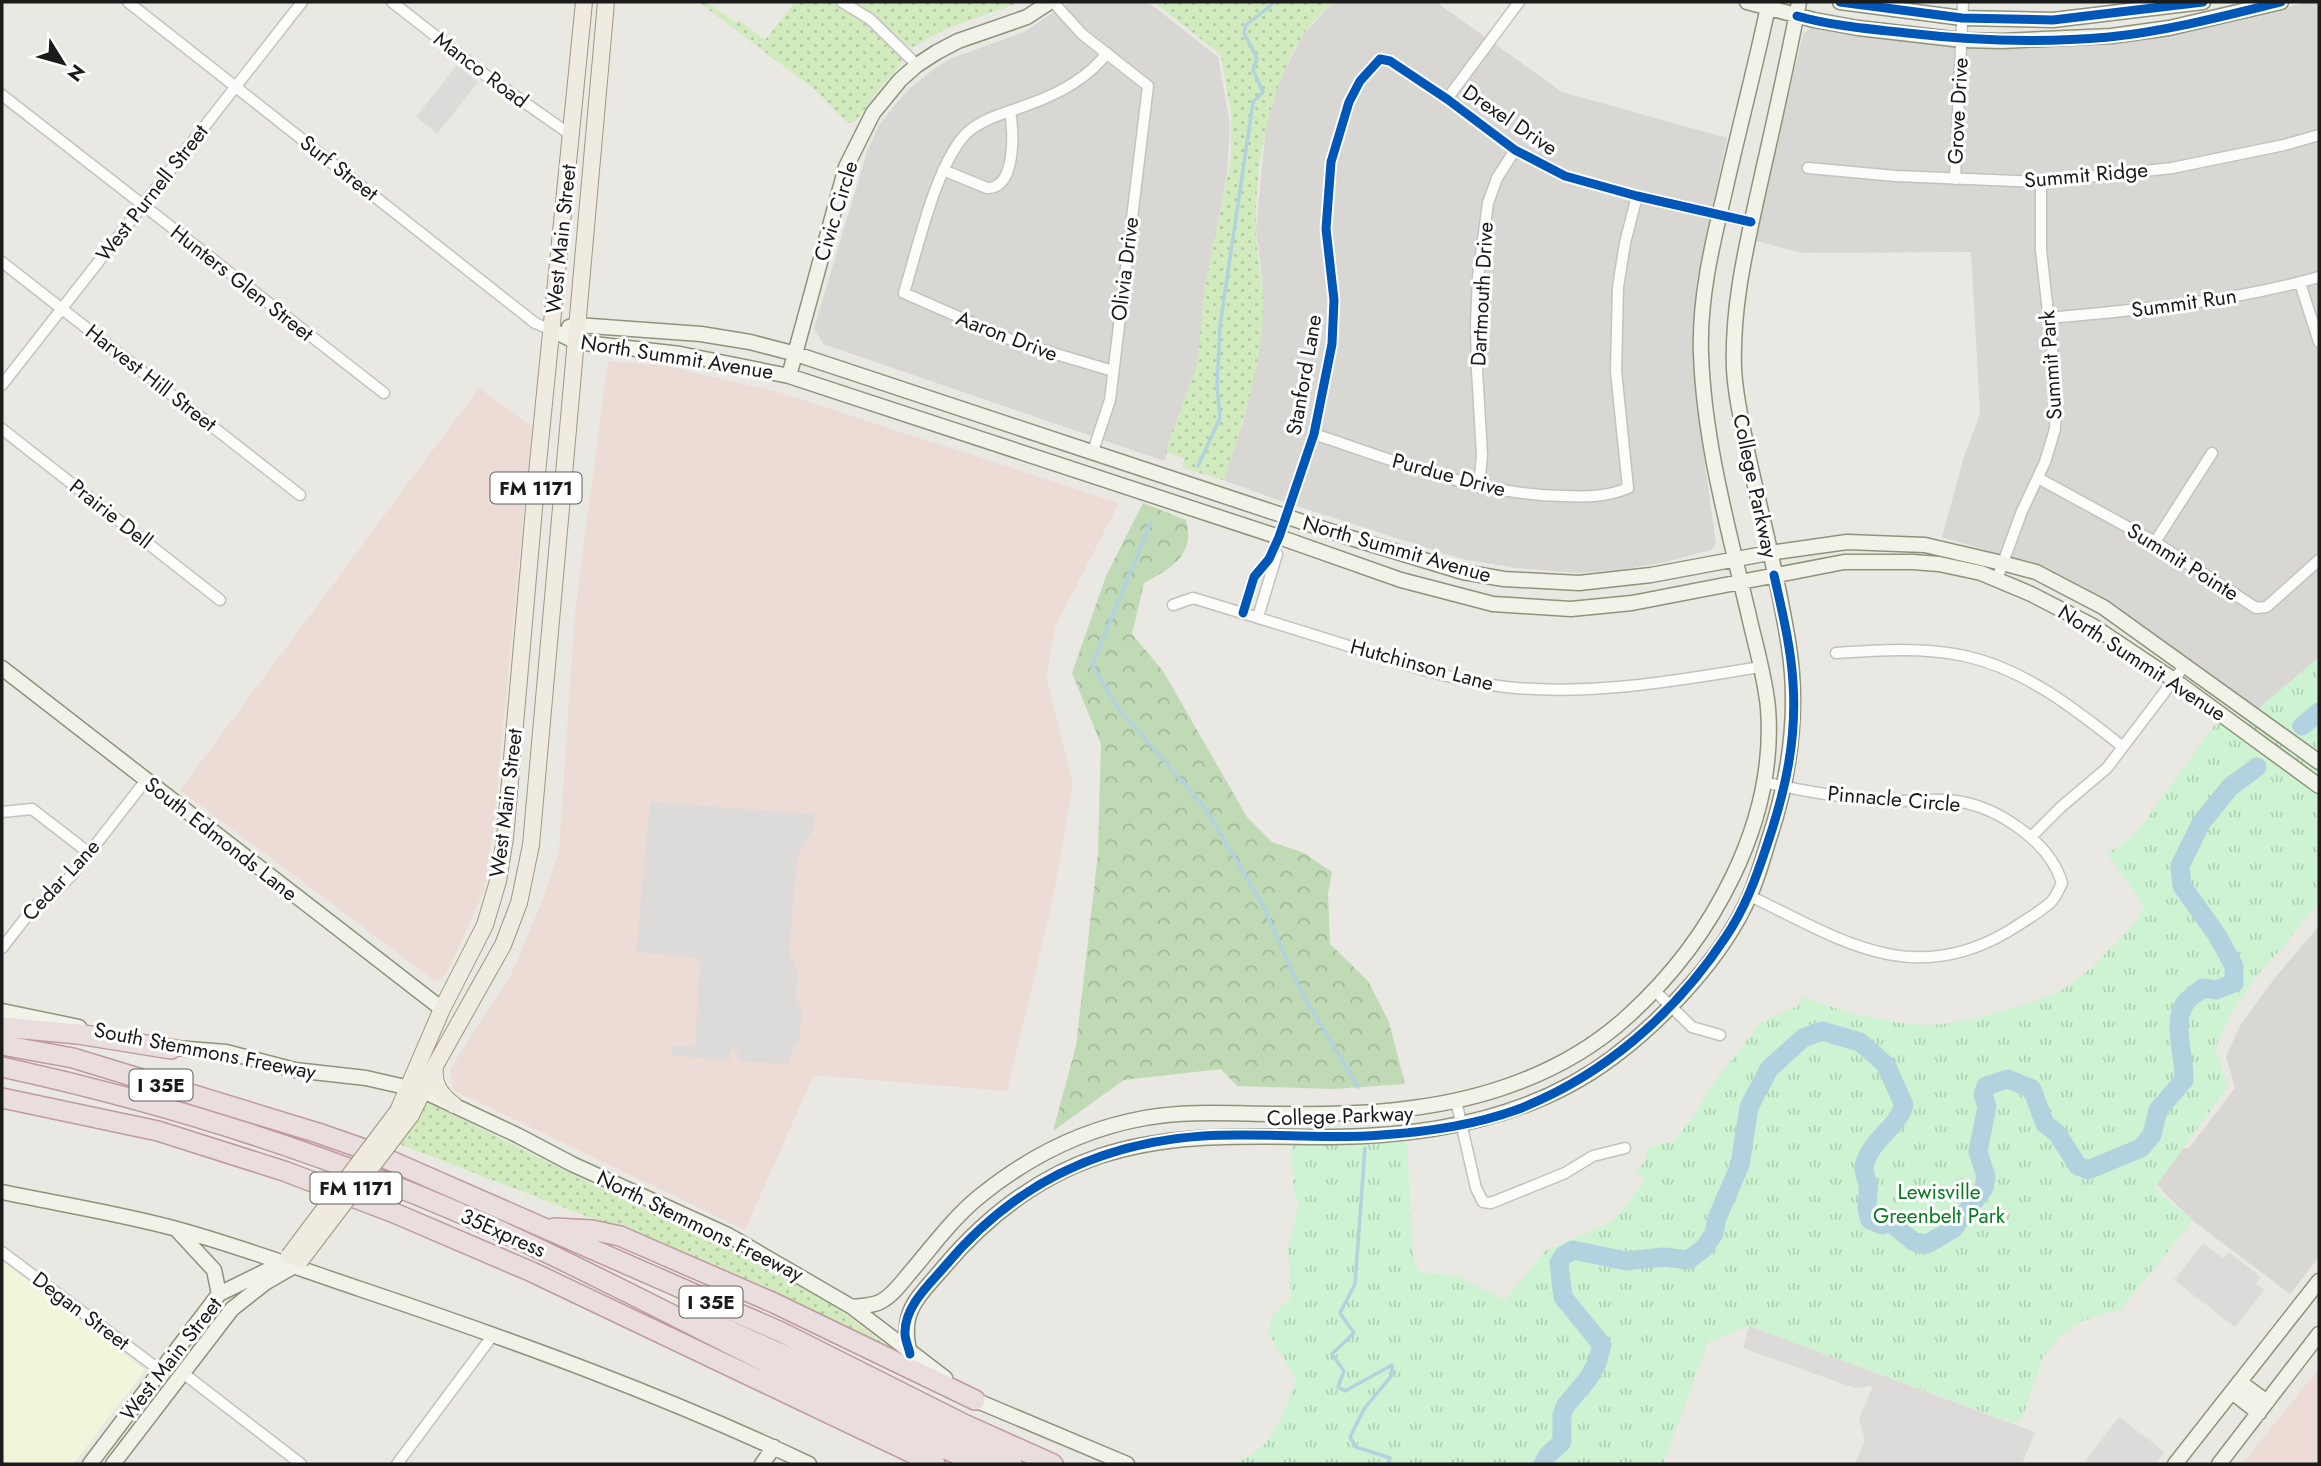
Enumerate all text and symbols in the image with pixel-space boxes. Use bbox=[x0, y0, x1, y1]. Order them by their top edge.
street label: Manco Road bbox=[428, 25, 534, 115]
north arrow bbox=[28, 28, 98, 98]
street label: Grove Drive bbox=[1940, 57, 1976, 165]
text: N bbox=[61, 59, 92, 87]
street label: Drexel Drive bbox=[1457, 77, 1564, 163]
street label: West Purnell Street bbox=[89, 118, 215, 268]
street label: Surf Street bbox=[293, 128, 385, 208]
street label: Summit Ridge bbox=[2023, 155, 2149, 195]
street label: Civic Circle bbox=[807, 157, 865, 265]
street label: West Main Street bbox=[538, 163, 584, 315]
street label: Olivia Drive bbox=[1104, 215, 1146, 323]
street label: Hunters Glen Street bbox=[164, 218, 320, 348]
street label: Dartmouth Drive bbox=[1463, 221, 1501, 367]
street label: Summit Run bbox=[2129, 281, 2239, 325]
street label: Aaron Drive bbox=[952, 303, 1062, 369]
street label: Summit Park bbox=[2032, 309, 2070, 421]
street label: Stanford Lane bbox=[1279, 312, 1329, 438]
street label: Harvest Hill Street bbox=[79, 317, 223, 439]
street label: North Summit Avenue bbox=[578, 327, 776, 387]
street label: College Parkway bbox=[1725, 411, 1785, 562]
street label: Purdue Drive bbox=[1389, 445, 1509, 505]
street label: Prairie Dell bbox=[63, 472, 159, 556]
road number: FM 1171 bbox=[490, 472, 582, 503]
street label: North Summit Avenue bbox=[1299, 508, 1495, 590]
street label: Summit Pointe bbox=[2121, 516, 2245, 608]
street label: North Summit Avenue bbox=[2052, 597, 2232, 729]
street label: Hutchinson Lane bbox=[1347, 631, 1497, 699]
street label: West Main Street bbox=[482, 727, 530, 879]
street label: South Edmonds Lane bbox=[138, 770, 304, 908]
street label: Pinnacle Circle bbox=[1826, 778, 1962, 820]
street label: Cedar Lane bbox=[15, 832, 107, 928]
street label: South Stemmons Freeway bbox=[91, 1015, 319, 1087]
road number: I 35E bbox=[130, 1070, 192, 1100]
street label: College Parkway bbox=[1266, 1098, 1415, 1134]
street label: North Stemmons Freeway bbox=[592, 1163, 809, 1289]
road number: FM 1171 bbox=[310, 1172, 402, 1204]
park label: Lewisville Greenbelt Park bbox=[1873, 1177, 2006, 1231]
street label: 35Express bbox=[456, 1201, 550, 1265]
street label: Degan Street bbox=[26, 1265, 136, 1357]
road number: I 35E bbox=[680, 1286, 742, 1318]
street label: West Main Street bbox=[113, 1291, 229, 1427]

